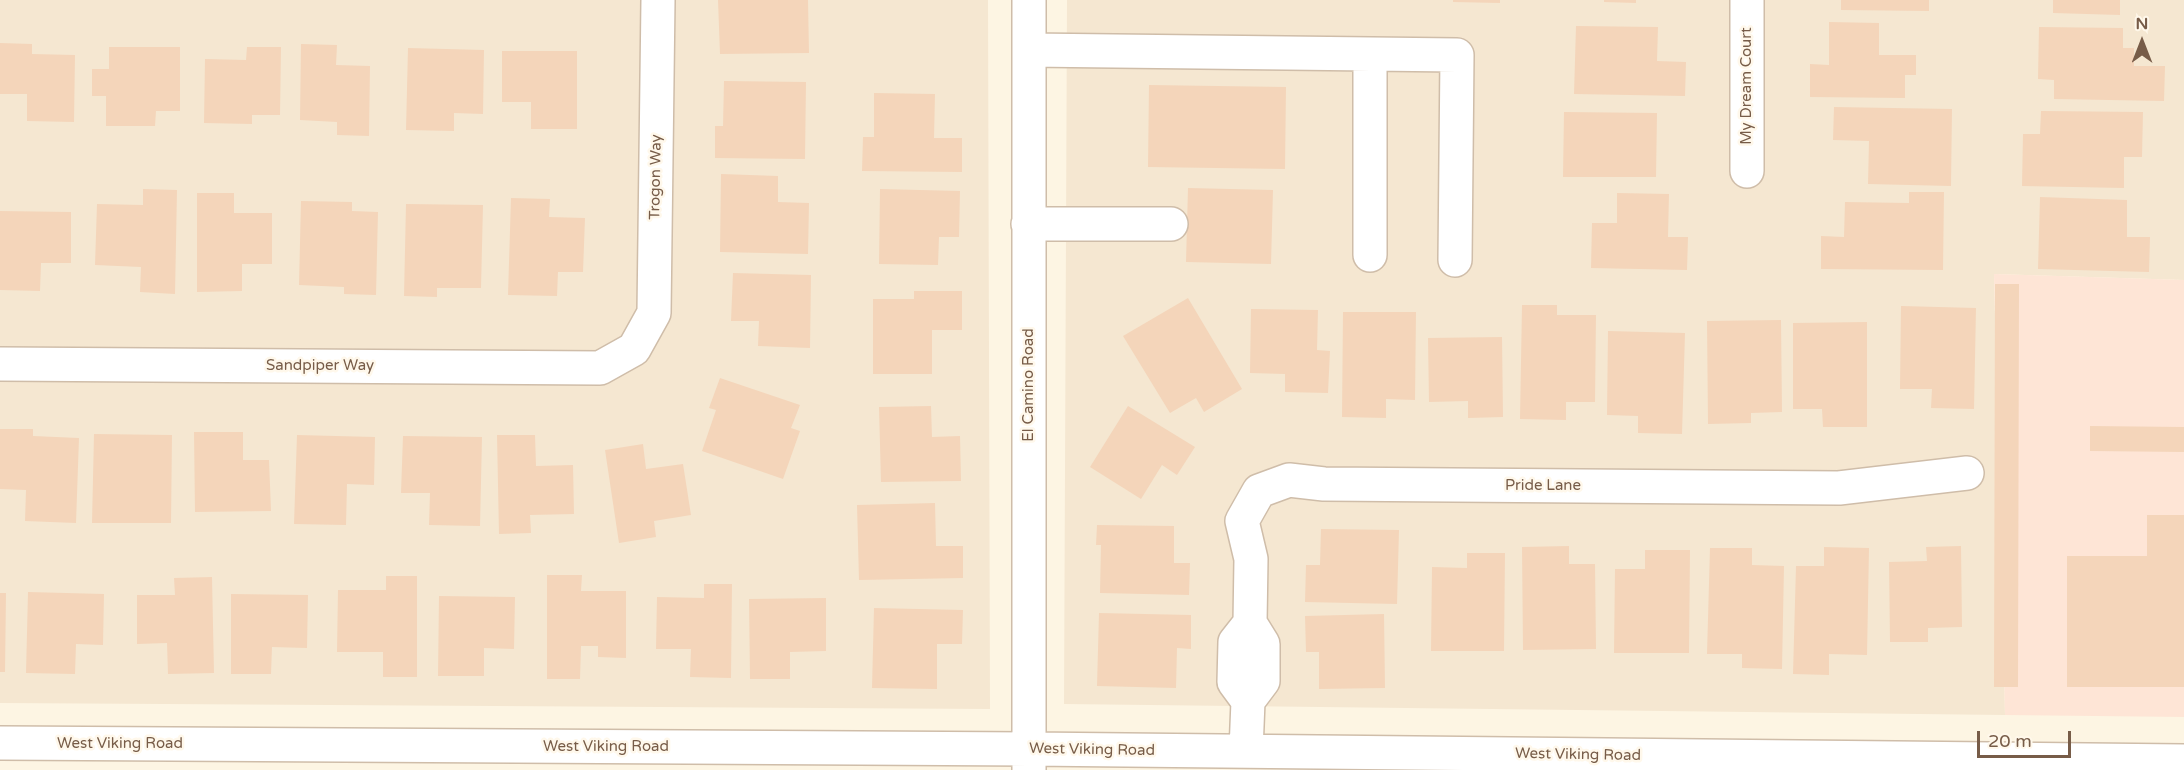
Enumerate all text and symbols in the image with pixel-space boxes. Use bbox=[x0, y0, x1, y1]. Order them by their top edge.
north arrow bbox=[2112, 12, 2172, 72]
text: N bbox=[2136, 14, 2148, 34]
street label: My Dream Court bbox=[1738, 27, 1756, 145]
street label: Trogon Way bbox=[646, 134, 666, 220]
street label: El Camino Road bbox=[1020, 328, 1038, 442]
street label: Sandpiper Way bbox=[266, 357, 374, 375]
street label: Pride Lane bbox=[1505, 477, 1581, 495]
scale bar bbox=[1980, 719, 2074, 757]
text: 20 m bbox=[1988, 730, 2032, 752]
street label: West Viking Road bbox=[57, 735, 183, 753]
street label: West Viking Road bbox=[543, 738, 669, 756]
street label: West Viking Road bbox=[1029, 740, 1155, 760]
street label: West Viking Road bbox=[1515, 745, 1641, 765]

